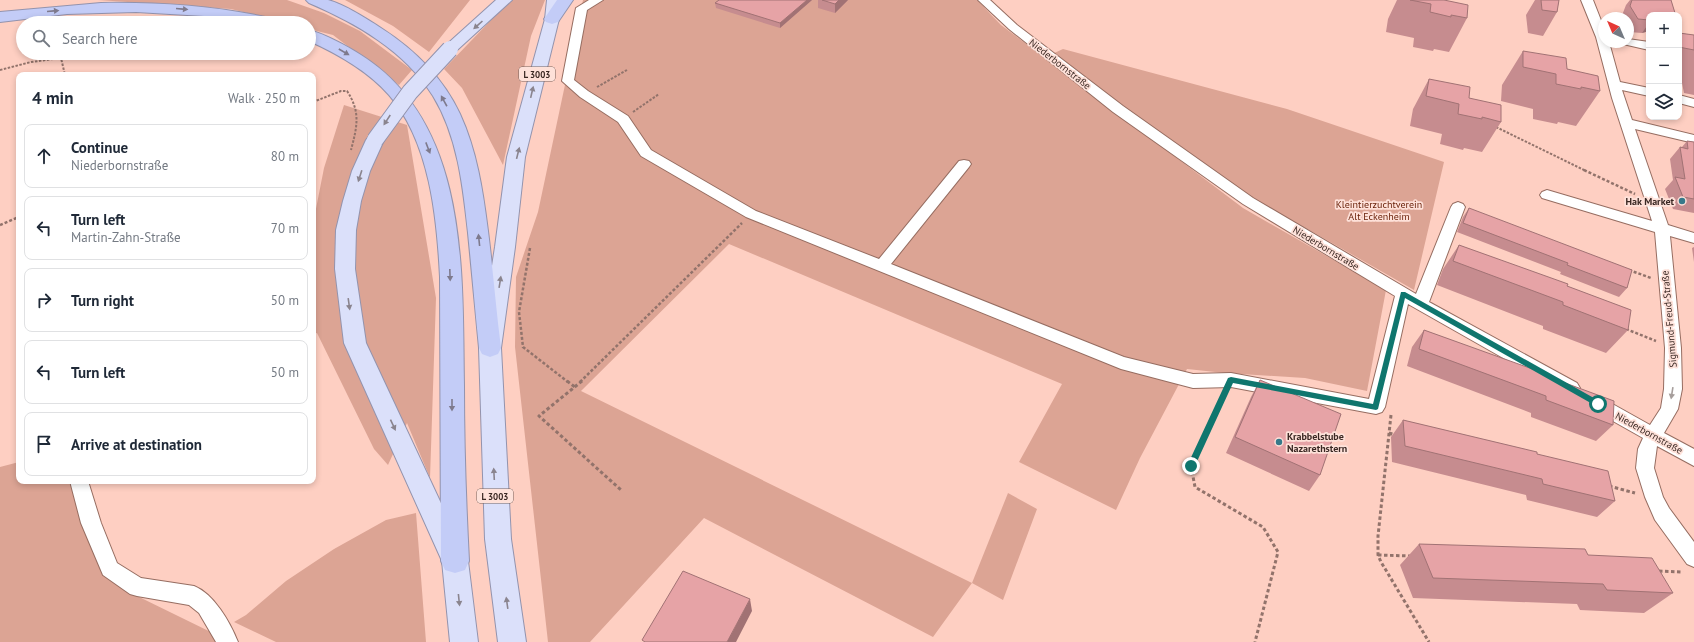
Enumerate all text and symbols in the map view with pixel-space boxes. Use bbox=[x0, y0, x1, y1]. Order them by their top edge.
one-way arrow bbox=[176, 6, 189, 13]
one-way arrow bbox=[47, 8, 59, 15]
north arrow bbox=[1598, 12, 1634, 48]
map controls bbox=[1646, 12, 1682, 120]
button: + bbox=[1646, 12, 1682, 48]
search box bbox=[16, 16, 316, 60]
one-way arrow bbox=[472, 20, 483, 29]
icon: search bbox=[30, 27, 52, 49]
text: Search here bbox=[62, 29, 138, 48]
street label: Niederbornstraße bbox=[1026, 36, 1094, 92]
button: − bbox=[1646, 48, 1682, 84]
one-way arrow bbox=[338, 49, 350, 56]
road number: L 3003 bbox=[519, 67, 555, 81]
button: layers bbox=[1646, 84, 1682, 120]
one-way arrow bbox=[530, 86, 536, 98]
text: 4 min bbox=[32, 87, 73, 109]
text: Walk · 250 m bbox=[228, 90, 300, 107]
one-way arrow bbox=[441, 95, 448, 107]
one-way arrow bbox=[383, 115, 391, 125]
text: Continue bbox=[71, 138, 128, 157]
one-way arrow bbox=[425, 142, 431, 154]
icon: ahead bbox=[33, 145, 55, 167]
one-way arrow bbox=[515, 147, 521, 160]
text: 80 m bbox=[271, 148, 299, 165]
text: Niederbornstraße bbox=[71, 157, 168, 174]
one-way arrow bbox=[356, 170, 362, 182]
place label: Hak Market bbox=[1626, 195, 1674, 208]
marker: Hak Market bbox=[1677, 196, 1687, 206]
park label: Kleintierzuchtverein Alt Eckenheim bbox=[1336, 198, 1422, 223]
text: Turn left bbox=[71, 210, 125, 229]
icon: left bbox=[33, 217, 55, 239]
text: 70 m bbox=[271, 220, 299, 237]
street label: Niederbornstraße bbox=[1291, 223, 1361, 273]
text: Martin-Zahn-Straße bbox=[71, 229, 181, 246]
one-way arrow bbox=[475, 234, 482, 246]
one-way arrow bbox=[446, 269, 453, 281]
street label: Sigmund-Freud-Straße bbox=[1658, 270, 1680, 368]
one-way arrow bbox=[497, 276, 503, 288]
icon: right bbox=[33, 289, 55, 311]
text: Turn right bbox=[71, 291, 134, 310]
text: 50 m bbox=[271, 292, 299, 309]
one-way arrow bbox=[346, 298, 352, 310]
icon: left bbox=[33, 361, 55, 383]
text: Turn left bbox=[71, 363, 125, 382]
text: 50 m bbox=[271, 364, 299, 381]
one-way arrow bbox=[1669, 387, 1675, 399]
route start bbox=[1589, 395, 1607, 413]
one-way arrow bbox=[449, 399, 455, 412]
street label: Niederbornstraße bbox=[1613, 409, 1685, 457]
one-way arrow bbox=[390, 419, 396, 431]
place label: Krabbelstube Nazarethstern bbox=[1287, 430, 1347, 455]
icon: arrive bbox=[33, 433, 55, 455]
text: Arrive at destination bbox=[71, 435, 202, 454]
marker: Krabbelstube Nazarethstern bbox=[1274, 437, 1284, 447]
route end bbox=[1182, 457, 1200, 475]
one-way arrow bbox=[491, 467, 497, 480]
road number: L 3003 bbox=[477, 489, 513, 503]
one-way arrow bbox=[456, 594, 463, 606]
one-way arrow bbox=[504, 597, 510, 609]

